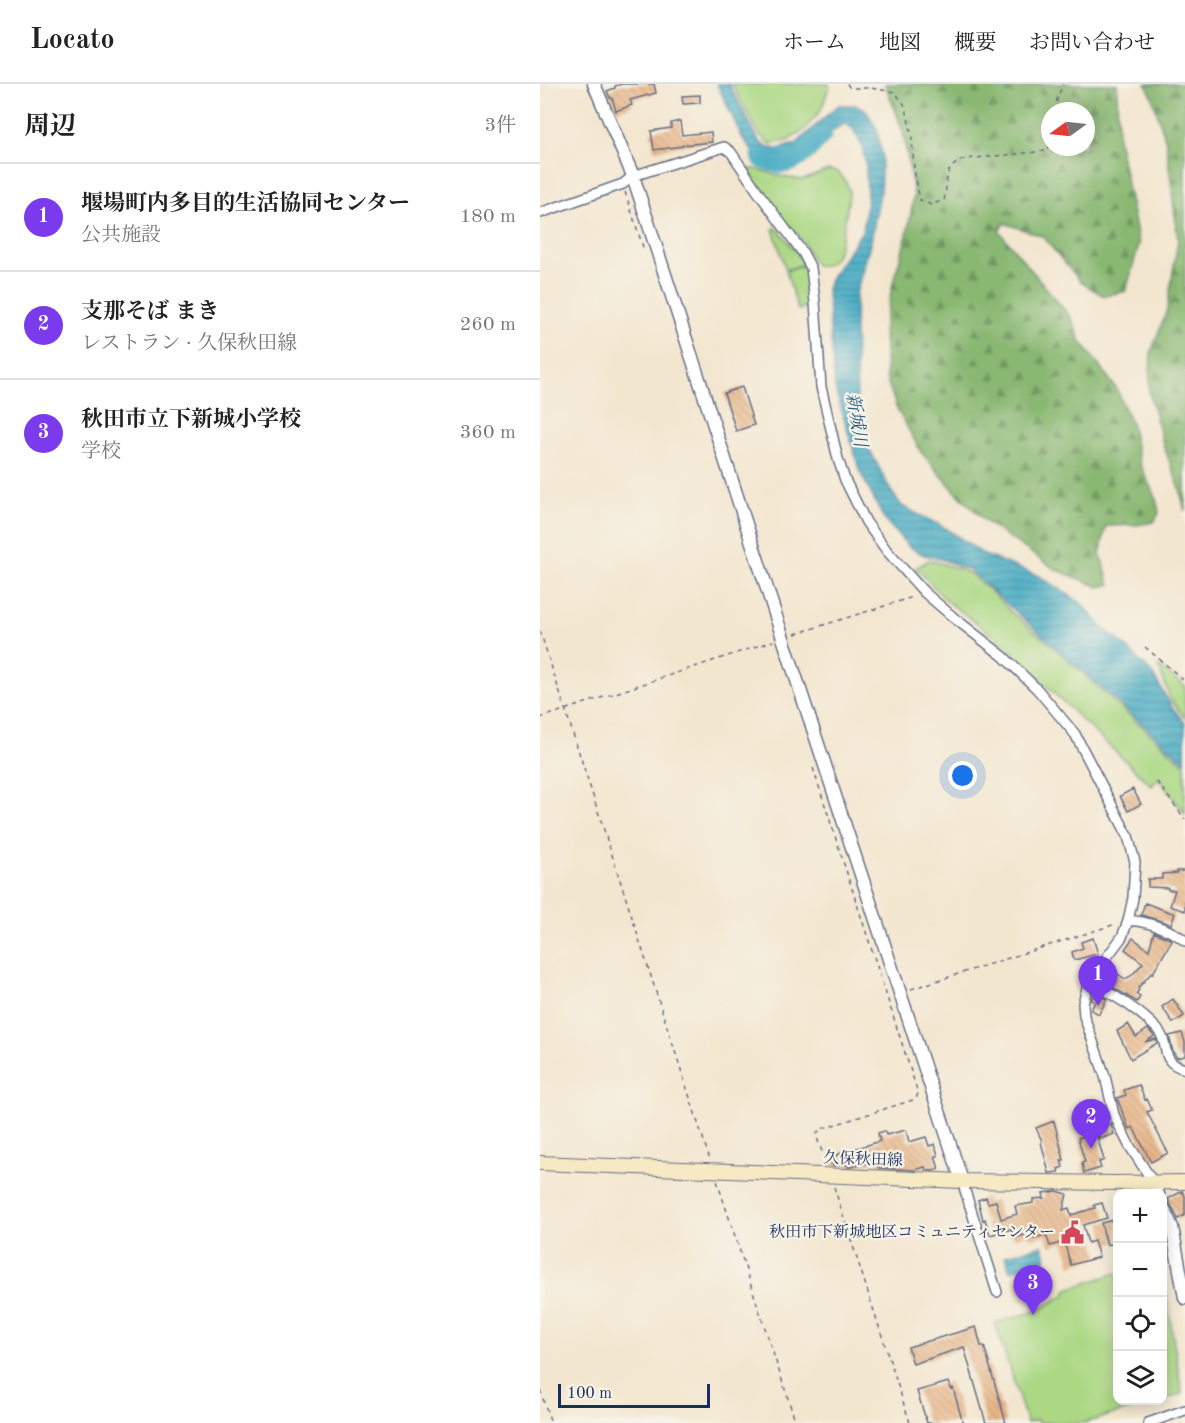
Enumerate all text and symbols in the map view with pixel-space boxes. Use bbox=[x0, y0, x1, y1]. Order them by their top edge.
text: Locato bbox=[30, 27, 115, 55]
text: ホーム bbox=[783, 33, 846, 54]
text: 地図 bbox=[879, 33, 921, 54]
text: 概要 bbox=[954, 33, 996, 54]
text: お問い合わせ bbox=[1029, 33, 1155, 54]
north arrow bbox=[1041, 102, 1095, 156]
text: 周辺 bbox=[24, 114, 76, 140]
text: 3件 bbox=[484, 116, 516, 136]
text: 堰場町内多目的生活協同センター bbox=[81, 193, 410, 215]
text: 1 bbox=[38, 207, 49, 227]
text: 180 m bbox=[460, 207, 516, 227]
text: 公共施設 bbox=[81, 226, 161, 246]
text: 支那そば まき bbox=[81, 301, 219, 323]
text: 2 bbox=[38, 315, 49, 335]
text: 260 m bbox=[460, 315, 516, 335]
text: レストラン · 久保秋田線 bbox=[81, 334, 297, 354]
water label: 新城川 bbox=[843, 392, 871, 450]
text: 秋田市立下新城小学校 bbox=[81, 409, 301, 431]
text: 3 bbox=[38, 423, 49, 443]
text: 360 m bbox=[460, 423, 516, 443]
text: 学校 bbox=[81, 442, 121, 462]
your location bbox=[948, 761, 977, 790]
pin: 1 bbox=[1078, 956, 1118, 1006]
pin: 2 bbox=[1072, 1100, 1110, 1149]
street label: 久保秋田線 bbox=[823, 1149, 903, 1169]
map controls bbox=[1113, 1189, 1167, 1405]
button: + bbox=[1113, 1189, 1167, 1243]
public building icon: 秋田市下新城地区コミュニティセンター bbox=[1060, 1220, 1086, 1246]
place label: 秋田市下新城地区コミュニティセンター bbox=[769, 1223, 1055, 1241]
button: − bbox=[1113, 1243, 1167, 1297]
pin: 3 bbox=[1014, 1266, 1052, 1315]
button: locate bbox=[1113, 1297, 1167, 1351]
button: layers bbox=[1113, 1351, 1167, 1405]
scale bar bbox=[558, 1381, 710, 1408]
text: 100 m bbox=[567, 1386, 612, 1402]

